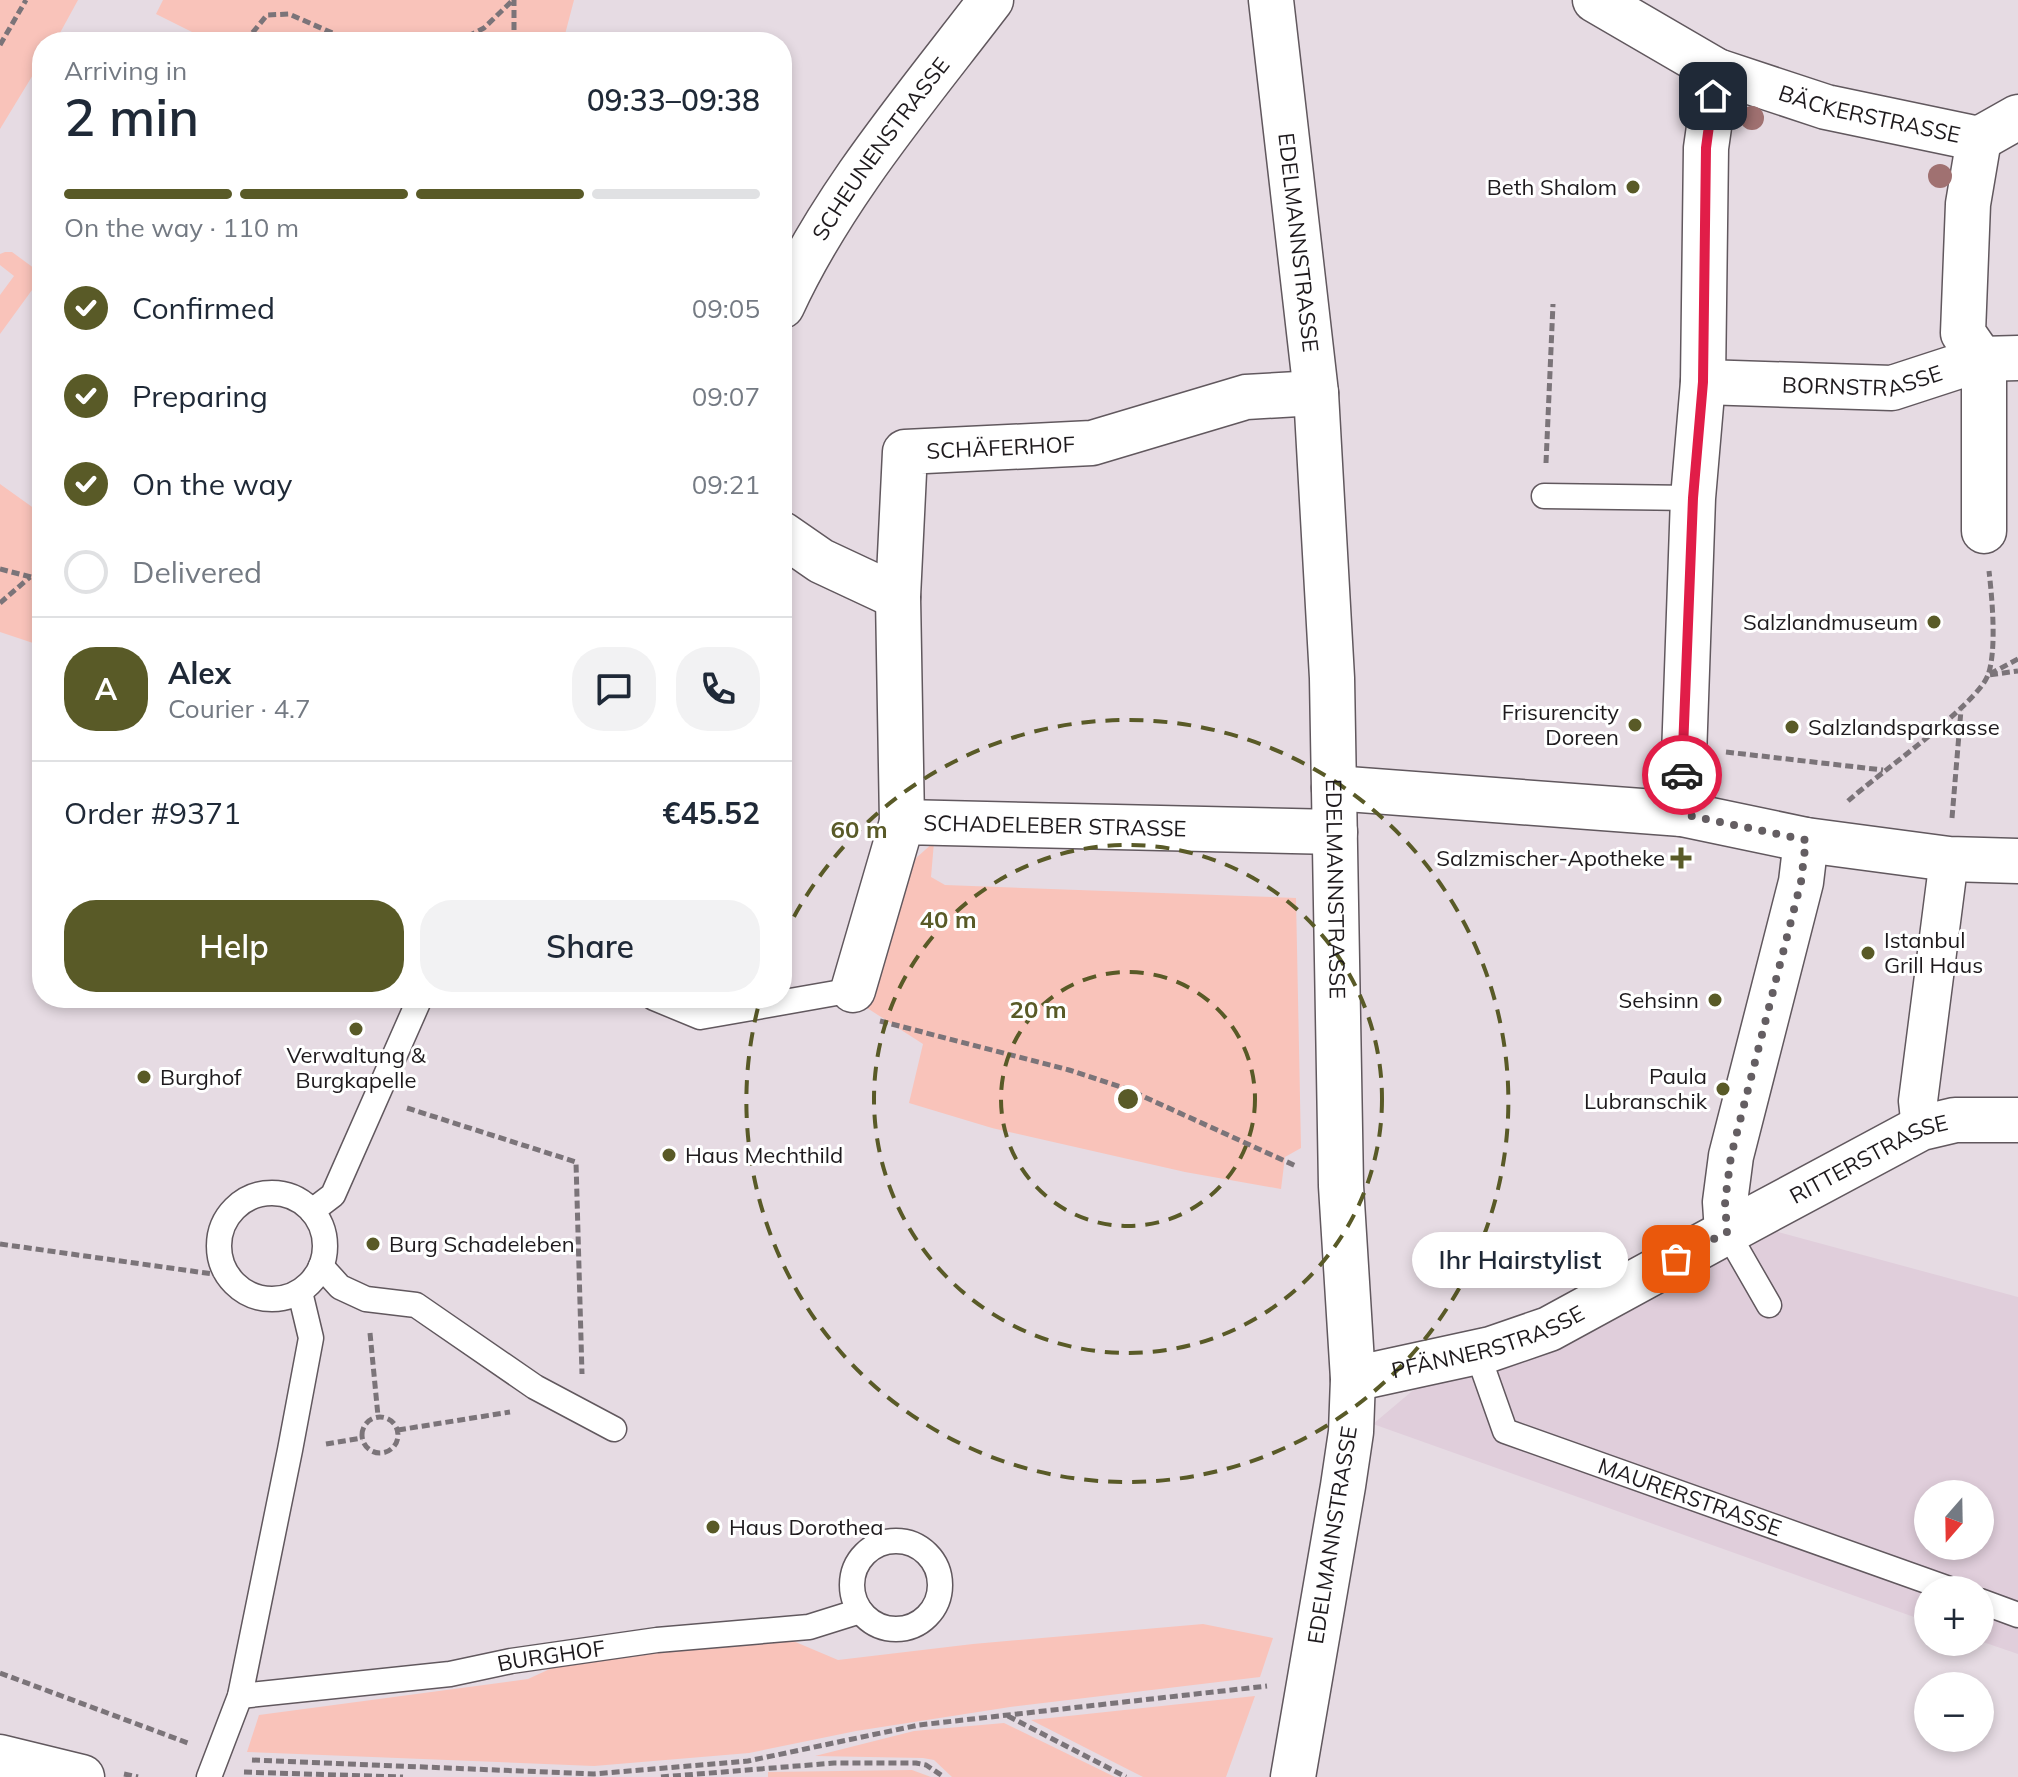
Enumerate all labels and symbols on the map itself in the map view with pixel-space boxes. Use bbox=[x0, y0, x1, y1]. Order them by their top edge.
street label: SCHEUNENSTRASSE bbox=[806, 52, 955, 245]
pin bbox=[1679, 62, 1747, 130]
street label: BÄCKERSTRASSE bbox=[1775, 78, 1963, 149]
street label: EDELMANNSTRASSE bbox=[1272, 131, 1325, 353]
place label: Beth Shalom bbox=[1487, 173, 1617, 201]
marker: Beth Shalom bbox=[1624, 178, 1642, 196]
street label: BORNSTRASSE bbox=[1782, 359, 1946, 403]
street label: SCHÄFERHOF bbox=[926, 430, 1076, 465]
place label: Salzlandmuseum bbox=[1743, 608, 1918, 636]
marker: Salzlandmuseum bbox=[1925, 613, 1943, 631]
place label: Frisurencity Doreen bbox=[1502, 698, 1619, 751]
place label: Salzlandsparkasse bbox=[1808, 713, 2000, 741]
marker: Frisurencity Doreen bbox=[1626, 716, 1644, 734]
marker: Salzlandsparkasse bbox=[1783, 718, 1801, 736]
courier bbox=[1642, 735, 1722, 815]
street label: EDELMANNSTRASSE bbox=[1320, 779, 1352, 999]
street label: SCHADELEBER STRASSE bbox=[923, 808, 1187, 843]
text: 60 m bbox=[831, 814, 887, 844]
place label: Salzmischer-Apotheke bbox=[1436, 844, 1665, 872]
marker: Salzmischer-Apotheke bbox=[1672, 849, 1690, 867]
text: 40 m bbox=[920, 904, 976, 934]
place label: Istanbul Grill Haus bbox=[1884, 926, 1983, 979]
marker: Istanbul Grill Haus bbox=[1859, 944, 1877, 962]
place label: Sehsinn bbox=[1619, 986, 1699, 1014]
marker: Sehsinn bbox=[1706, 991, 1724, 1009]
text: 20 m bbox=[1010, 994, 1066, 1024]
marker: Verwaltung & Burgkapelle bbox=[347, 1020, 365, 1038]
place label: Verwaltung & Burgkapelle bbox=[286, 1041, 427, 1094]
place label: Paula Lubranschik bbox=[1584, 1062, 1708, 1115]
place label: Burghof bbox=[160, 1063, 242, 1091]
marker: Burghof bbox=[135, 1068, 153, 1086]
marker: Paula Lubranschik bbox=[1714, 1080, 1732, 1098]
centre of rings bbox=[1114, 1085, 1142, 1113]
street label: RITTERSTRASSE bbox=[1785, 1108, 1950, 1210]
place label: Haus Mechthild bbox=[685, 1141, 843, 1169]
marker: Haus Mechthild bbox=[660, 1146, 678, 1164]
pin bbox=[1642, 1225, 1710, 1293]
place label: Burg Schadeleben bbox=[389, 1230, 575, 1258]
callout: Ihr Hairstylist bbox=[1412, 1231, 1628, 1287]
marker: Burg Schadeleben bbox=[364, 1235, 382, 1253]
street label: PFÄNNERSTRASSE bbox=[1389, 1299, 1589, 1384]
street label: EDELMANNSTRASSE bbox=[1301, 1424, 1363, 1646]
street label: MAURERSTRASSE bbox=[1594, 1451, 1785, 1542]
north arrow bbox=[1914, 1480, 1994, 1560]
place label: Haus Dorothea bbox=[729, 1513, 883, 1541]
marker: Haus Dorothea bbox=[704, 1518, 722, 1536]
street label: BURGHOF bbox=[495, 1634, 607, 1678]

